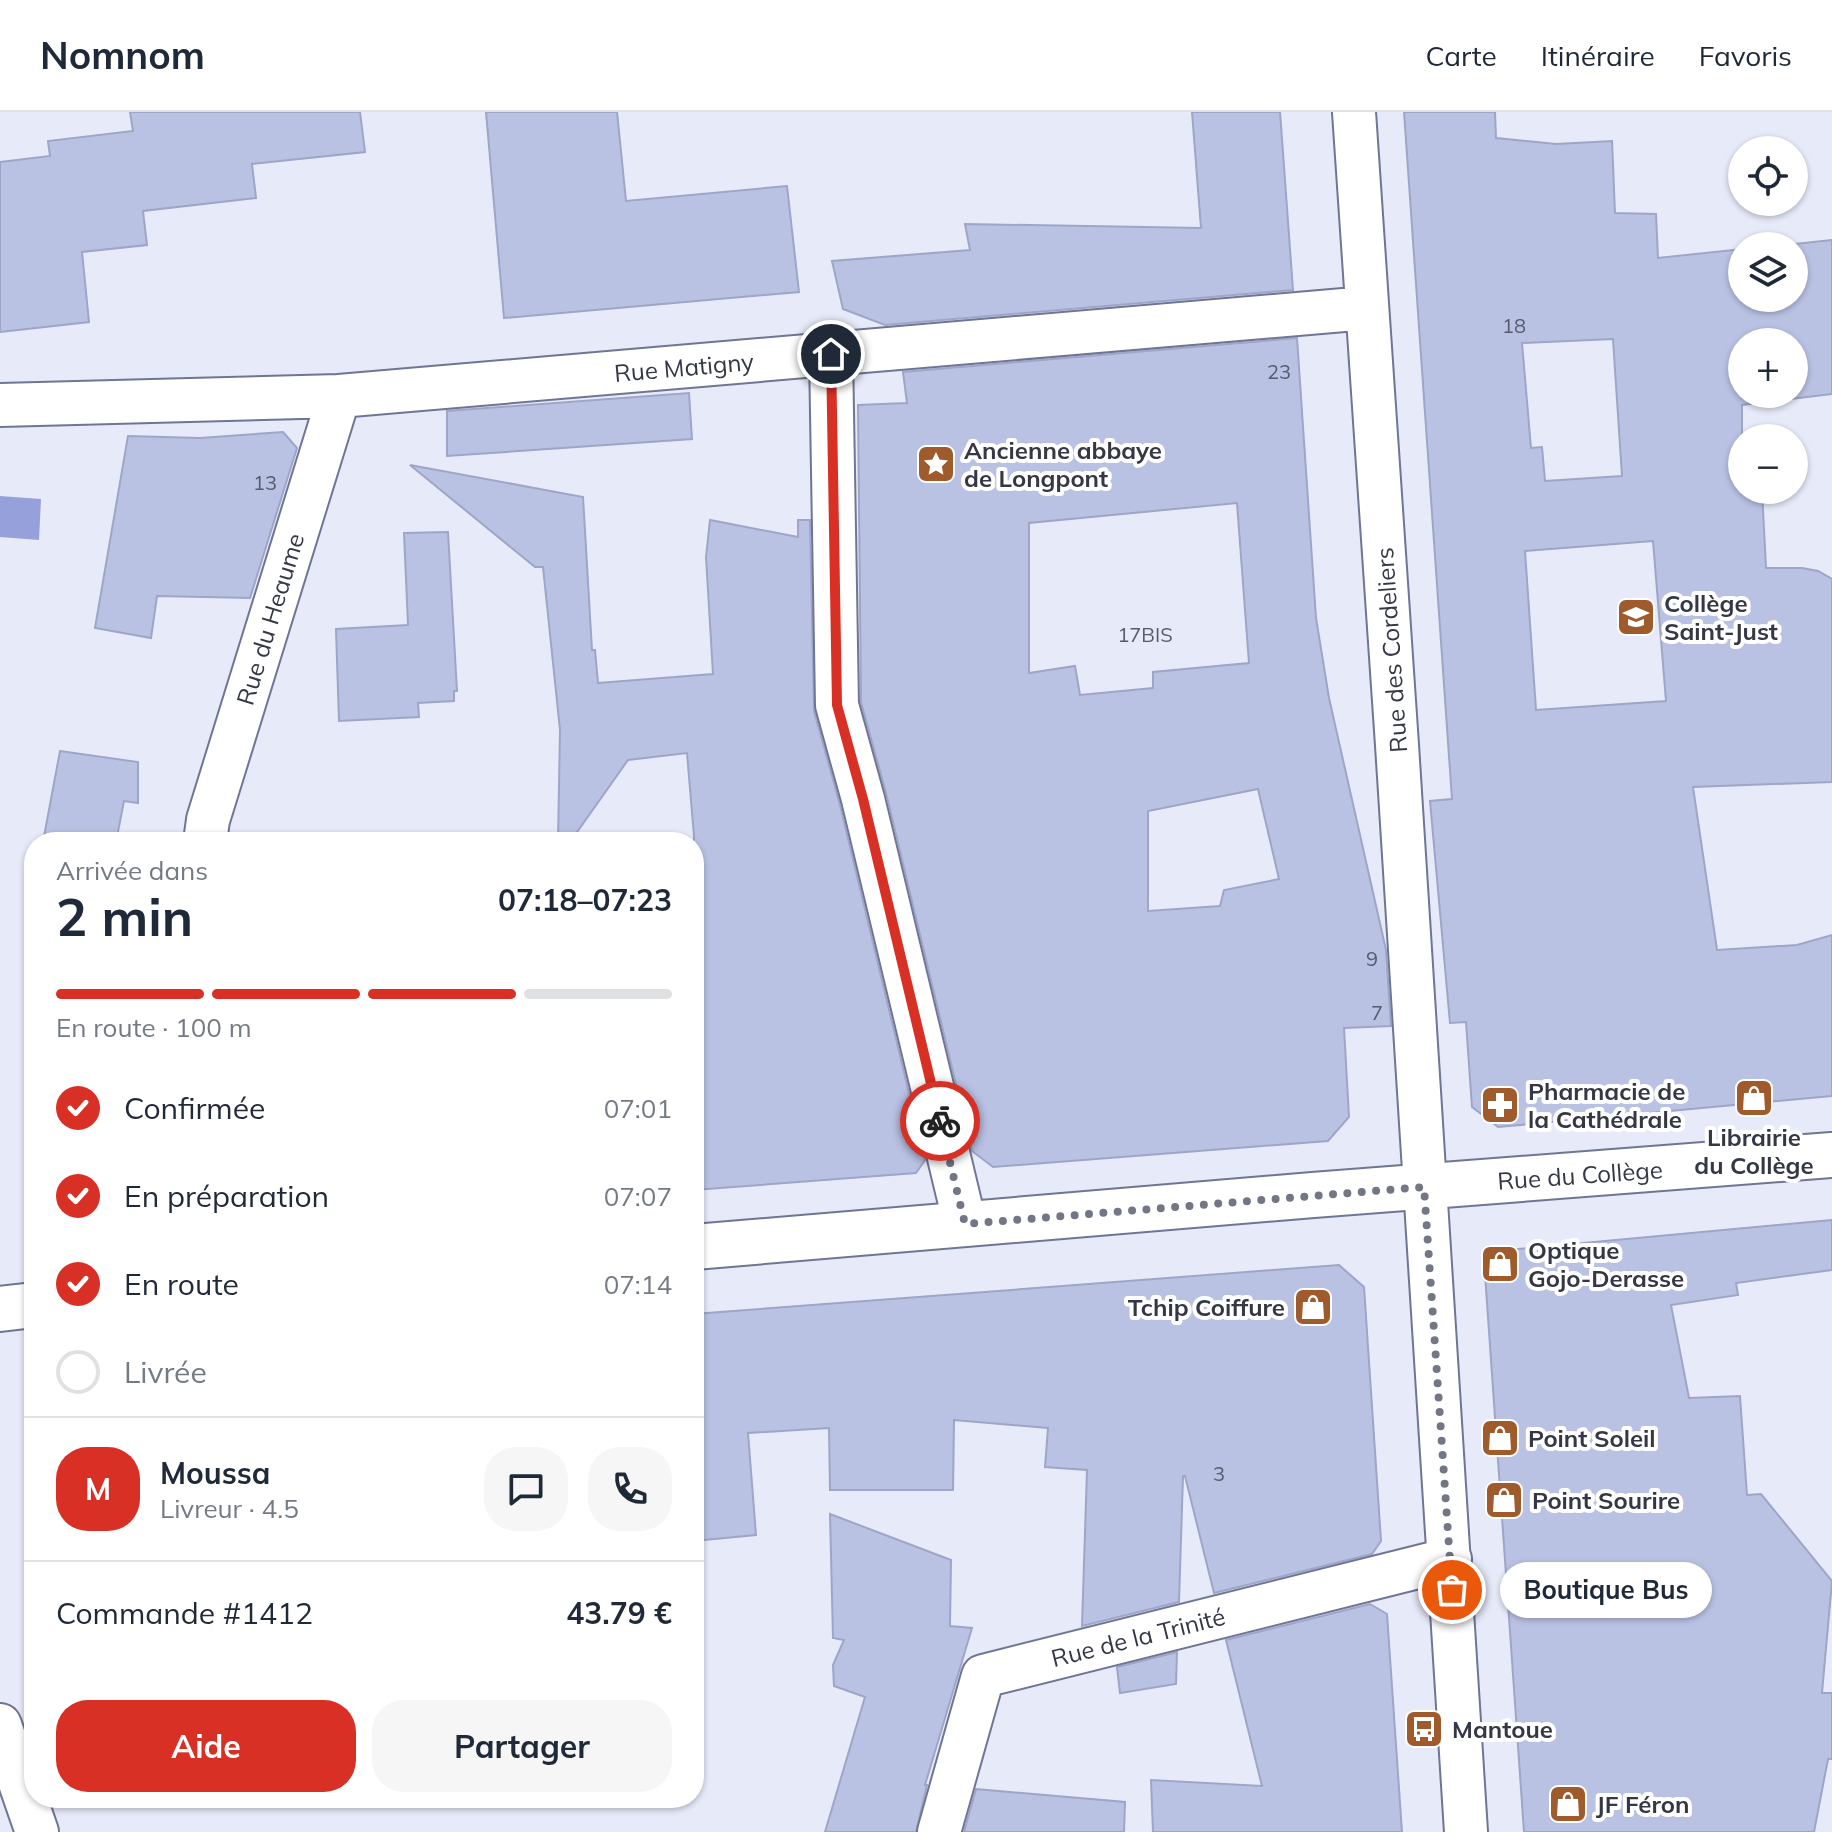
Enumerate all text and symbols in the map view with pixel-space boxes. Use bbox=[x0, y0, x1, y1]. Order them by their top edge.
text: Nomnom bbox=[40, 31, 205, 79]
text: Carte bbox=[1425, 38, 1497, 73]
text: Itinéraire bbox=[1541, 38, 1655, 73]
text: Favoris bbox=[1699, 38, 1792, 73]
map controls bbox=[1728, 136, 1808, 504]
button: locate bbox=[1728, 136, 1808, 216]
button: layers bbox=[1728, 232, 1808, 312]
house number: 18 bbox=[1502, 313, 1526, 338]
pin bbox=[797, 320, 865, 388]
button: + bbox=[1728, 328, 1808, 408]
icon: home bbox=[809, 332, 853, 376]
street label: Rue Matigny bbox=[613, 346, 755, 388]
house number: 23 bbox=[1267, 359, 1291, 384]
button: − bbox=[1728, 424, 1808, 504]
place label: Ancienne abbaye de Longpont bbox=[964, 435, 1162, 493]
place icon: Ancienne abbaye de Longpont bbox=[915, 443, 957, 485]
house number: 13 bbox=[253, 470, 277, 495]
street label: Rue du Heaume bbox=[230, 529, 310, 709]
street label: Rue des Cordeliers bbox=[1369, 546, 1413, 754]
place label: Collège Saint-Just bbox=[1664, 588, 1778, 646]
school or university icon: Collège Saint-Just bbox=[1615, 596, 1657, 638]
house number: 17BIS bbox=[1117, 622, 1173, 647]
text: Arrivée dans bbox=[56, 854, 208, 887]
text: 07:18–07:23 bbox=[498, 881, 672, 919]
text: 2 min bbox=[56, 884, 193, 949]
house number: 9 bbox=[1366, 946, 1378, 971]
house number: 7 bbox=[1371, 1000, 1383, 1025]
text: En route · 100 m bbox=[56, 1011, 252, 1044]
place label: Pharmacie de la Cathédrale bbox=[1528, 1076, 1685, 1134]
shop icon: Librairie du Collège bbox=[1733, 1077, 1775, 1119]
courier bbox=[900, 1081, 980, 1161]
pharmacy icon: Pharmacie de la Cathédrale bbox=[1479, 1084, 1521, 1126]
icon: check bbox=[56, 1086, 100, 1130]
text: Confirmée bbox=[124, 1089, 265, 1127]
text: 07:01 bbox=[604, 1092, 672, 1125]
icon: bike bbox=[918, 1099, 962, 1143]
place label: Librairie du Collège bbox=[1694, 1122, 1814, 1180]
street label: Rue du Collège bbox=[1496, 1154, 1664, 1196]
icon: check bbox=[56, 1174, 100, 1218]
text: En préparation bbox=[124, 1177, 329, 1215]
text: 07:07 bbox=[604, 1180, 672, 1213]
place label: Optique Gojo-Derasse bbox=[1528, 1235, 1684, 1293]
shop icon: Optique Gojo-Derasse bbox=[1479, 1243, 1521, 1285]
icon: check bbox=[56, 1262, 100, 1306]
text: En route bbox=[124, 1265, 239, 1303]
text: 07:14 bbox=[604, 1268, 672, 1301]
shop icon: Tchip Coiffure bbox=[1292, 1286, 1334, 1328]
place label: Tchip Coiffure bbox=[1128, 1292, 1285, 1322]
text: Livrée bbox=[124, 1353, 207, 1391]
shop icon: Point Soleil bbox=[1479, 1417, 1521, 1459]
place label: Point Soleil bbox=[1528, 1423, 1656, 1453]
button: chat bbox=[484, 1447, 568, 1531]
button: phone bbox=[588, 1447, 672, 1531]
text: Moussa bbox=[160, 1454, 270, 1492]
house number: 3 bbox=[1213, 1461, 1225, 1486]
text: M bbox=[85, 1470, 111, 1508]
shop icon: Point Sourire bbox=[1483, 1479, 1525, 1521]
place label: Point Sourire bbox=[1532, 1485, 1680, 1515]
text: Livreur · 4.5 bbox=[160, 1492, 299, 1525]
pin bbox=[1418, 1556, 1486, 1624]
callout: Boutique Bus bbox=[1500, 1562, 1712, 1618]
icon: bag bbox=[1430, 1568, 1474, 1612]
text: Boutique Bus bbox=[1524, 1573, 1688, 1606]
text: Commande #1412 bbox=[56, 1594, 313, 1632]
text: 43.79 € bbox=[566, 1594, 672, 1632]
street label: Rue de la Trinité bbox=[1048, 1601, 1228, 1673]
button: Aide bbox=[56, 1700, 356, 1792]
button: Partager bbox=[372, 1700, 672, 1792]
bus stop icon: Mantoue bbox=[1403, 1708, 1445, 1750]
place label: Mantoue bbox=[1452, 1714, 1553, 1744]
shop icon: JF Féron bbox=[1547, 1783, 1589, 1825]
place label: JF Féron bbox=[1596, 1789, 1689, 1819]

